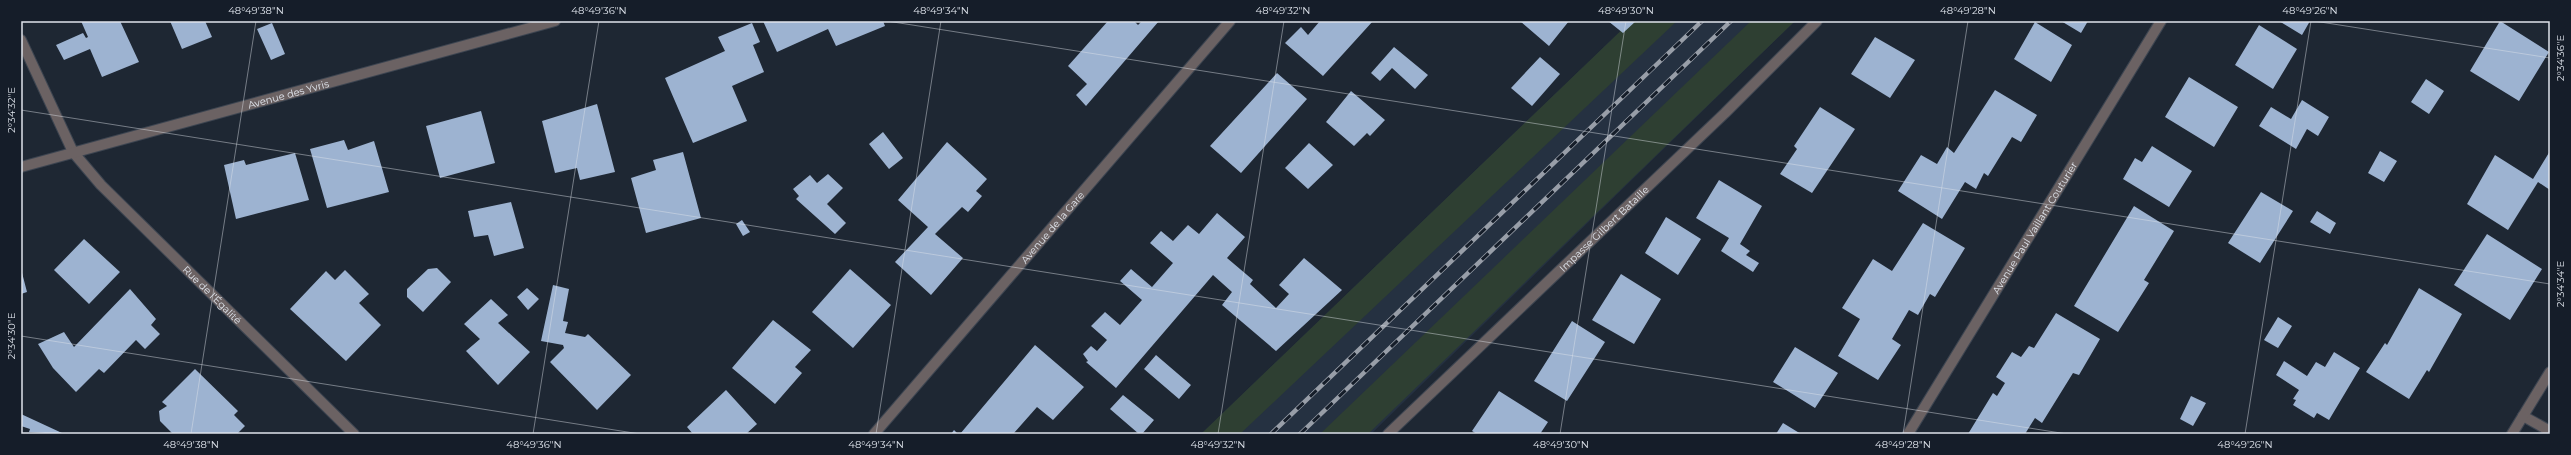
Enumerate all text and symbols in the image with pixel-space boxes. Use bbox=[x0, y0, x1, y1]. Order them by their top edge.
text: 48°49'38"N bbox=[228, 4, 284, 17]
text: 48°49'36"N bbox=[571, 4, 627, 17]
text: 48°49'34"N bbox=[913, 4, 969, 17]
text: 48°49'32"N bbox=[1256, 4, 1310, 17]
text: 48°49'30"N bbox=[1598, 4, 1654, 17]
text: 48°49'28"N bbox=[1940, 4, 1996, 17]
text: 48°49'26"N bbox=[2282, 4, 2338, 17]
text: 2°34'36"E bbox=[2554, 35, 2567, 81]
street label: Avenue des Yvris bbox=[246, 77, 330, 112]
text: 2°34'32"E bbox=[5, 87, 18, 133]
street label: Avenue Paul Vaillant Couturier bbox=[1989, 159, 2080, 296]
street label: Impasse Gilbert Bataille bbox=[1557, 183, 1652, 275]
street label: Avenue de la Gare bbox=[1018, 189, 1087, 266]
text: 2°34'34"E bbox=[2554, 260, 2567, 307]
street label: Rue de l’Égalité bbox=[180, 263, 244, 327]
text: 2°34'30"E bbox=[5, 312, 18, 359]
text: 48°49'38"N bbox=[163, 438, 219, 451]
text: 48°49'36"N bbox=[506, 438, 562, 451]
text: 48°49'34"N bbox=[848, 438, 904, 451]
text: 48°49'32"N bbox=[1191, 438, 1245, 451]
text: 48°49'30"N bbox=[1533, 438, 1589, 451]
text: 48°49'28"N bbox=[1875, 438, 1931, 451]
text: 48°49'26"N bbox=[2217, 438, 2273, 451]

